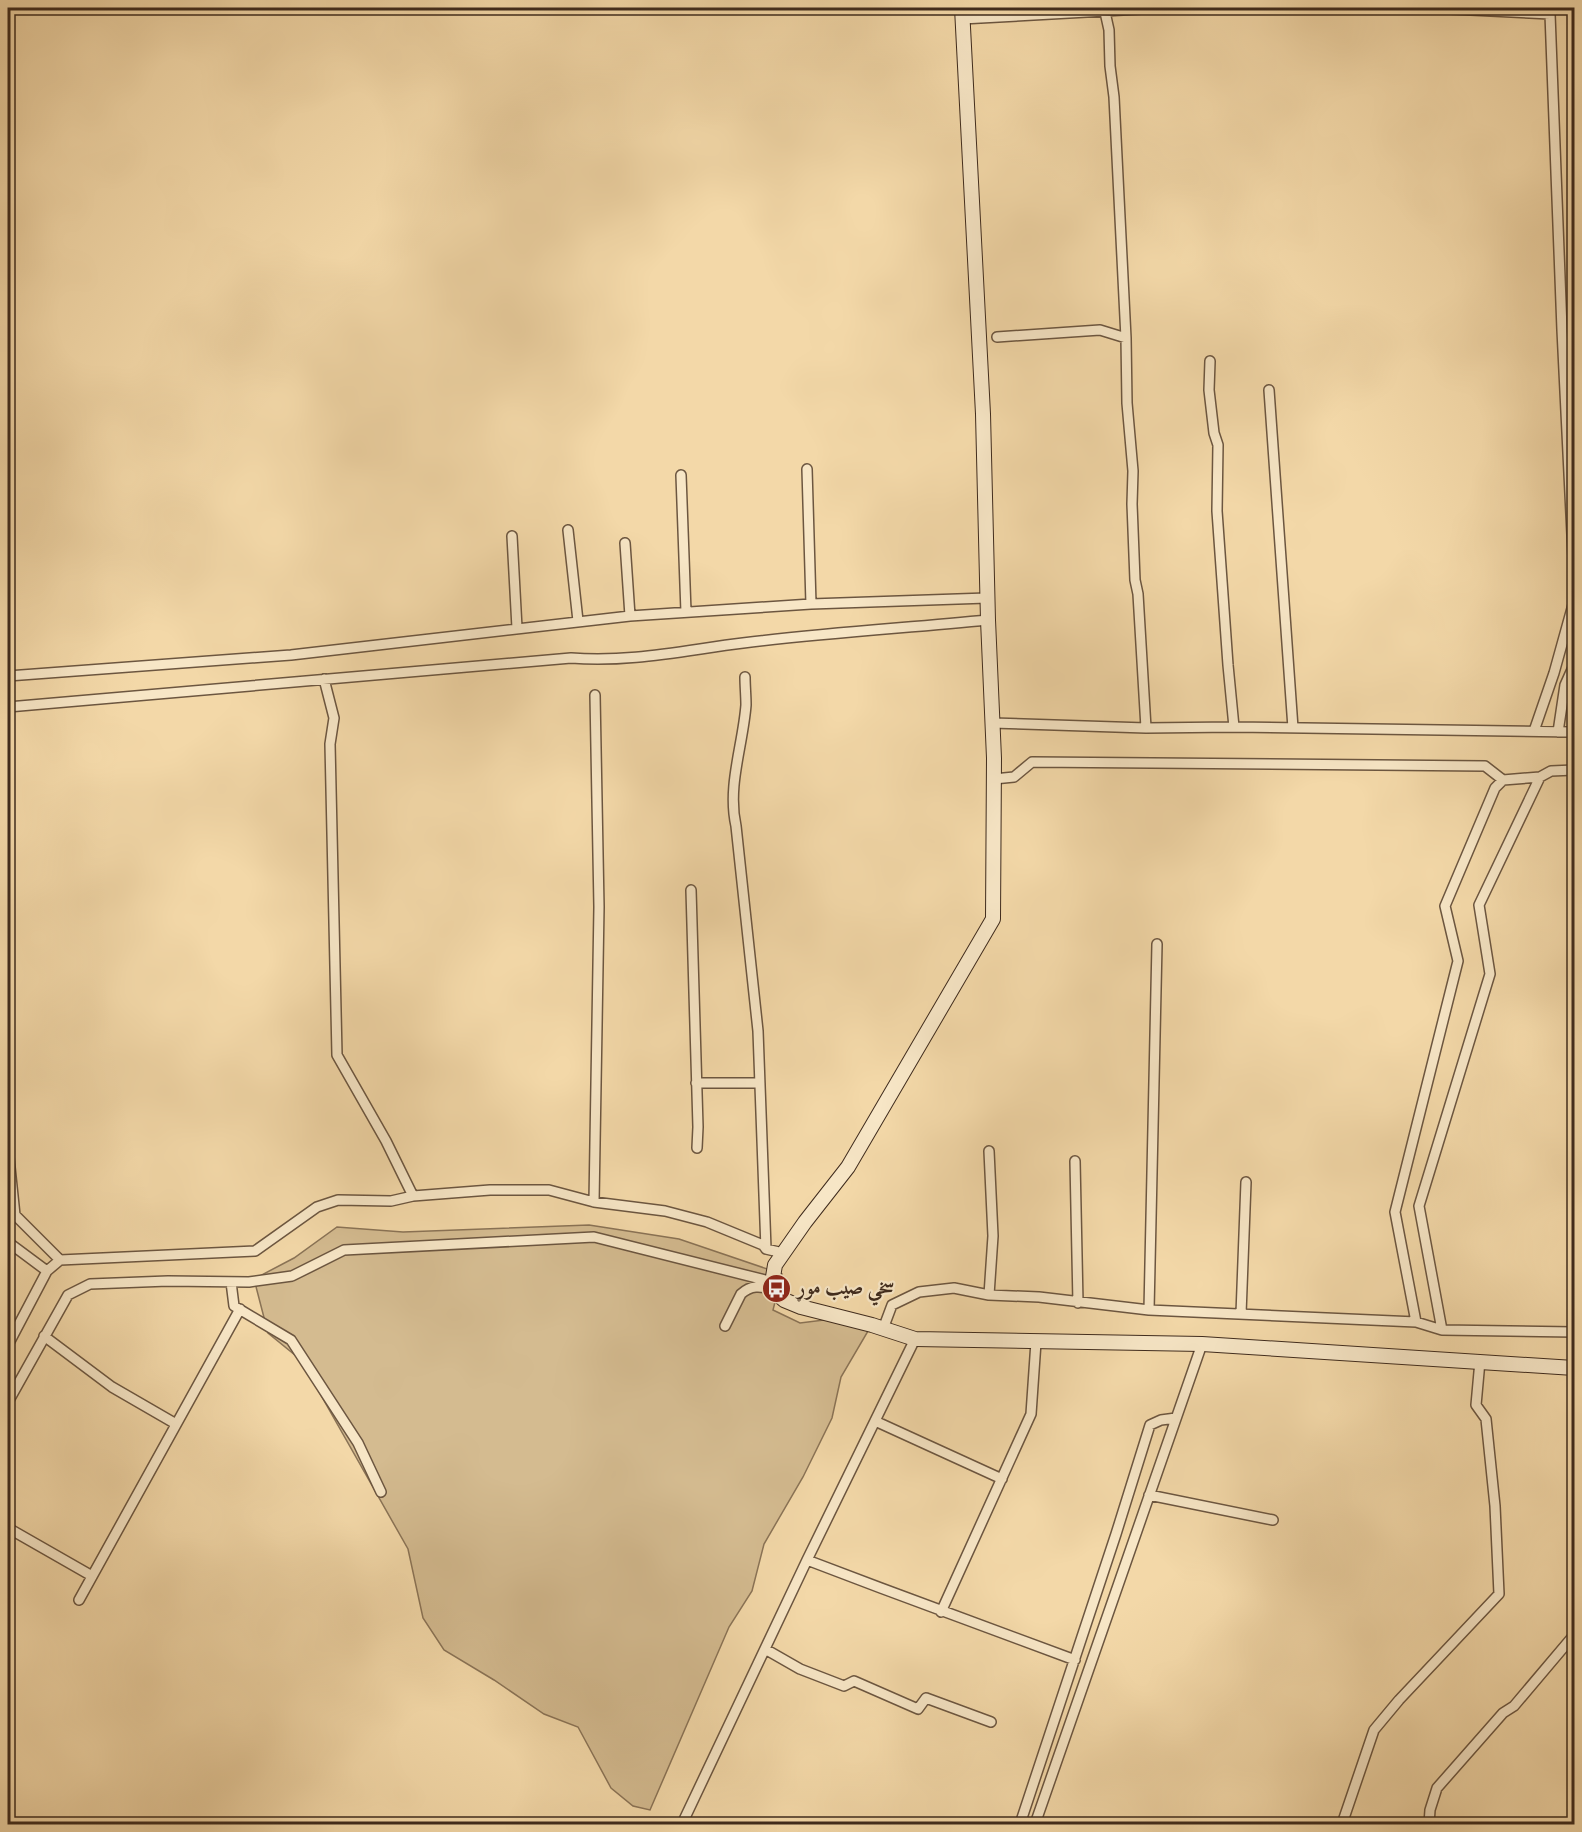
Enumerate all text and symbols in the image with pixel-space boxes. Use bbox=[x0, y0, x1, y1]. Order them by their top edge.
bus stop icon: سخي صیب موړ bbox=[760, 1272, 792, 1304]
place label: سخي صیب موړ bbox=[795, 1274, 894, 1306]

